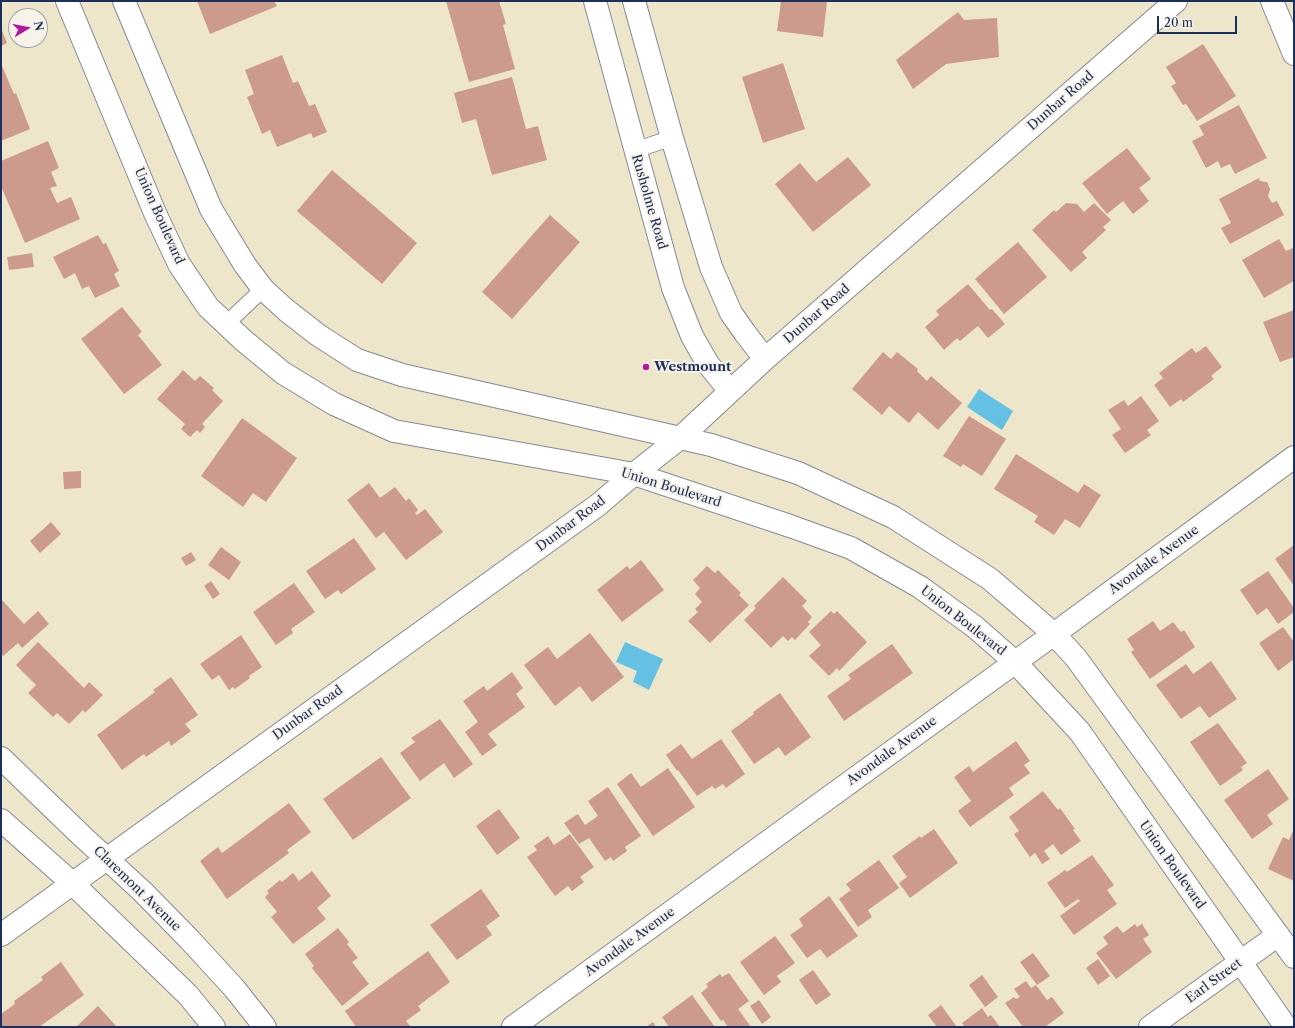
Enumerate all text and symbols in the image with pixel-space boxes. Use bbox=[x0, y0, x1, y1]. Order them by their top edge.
north arrow bbox=[8, 8, 48, 48]
scale bar bbox=[1159, 8, 1239, 34]
text: 20 m bbox=[1164, 15, 1193, 30]
text: N bbox=[31, 20, 47, 32]
street label: Dunbar Road bbox=[1025, 68, 1097, 134]
street label: Rusholme Road bbox=[628, 153, 670, 251]
street label: Union Boulevard bbox=[131, 165, 187, 267]
street label: Dunbar Road bbox=[781, 281, 853, 347]
place label: Westmount bbox=[654, 359, 731, 375]
marker: Westmount bbox=[641, 362, 651, 372]
street label: Union Boulevard bbox=[619, 465, 723, 511]
street label: Dunbar Road bbox=[533, 493, 609, 555]
street label: Avondale Avenue bbox=[1106, 522, 1202, 598]
street label: Union Boulevard bbox=[917, 583, 1009, 659]
street label: Dunbar Road bbox=[270, 682, 346, 744]
street label: Avondale Avenue bbox=[844, 713, 940, 789]
street label: Union Boulevard bbox=[1136, 818, 1208, 912]
street label: Claremont Avenue bbox=[90, 843, 184, 935]
street label: Avondale Avenue bbox=[582, 904, 678, 980]
street label: Earl Street bbox=[1183, 955, 1245, 1007]

